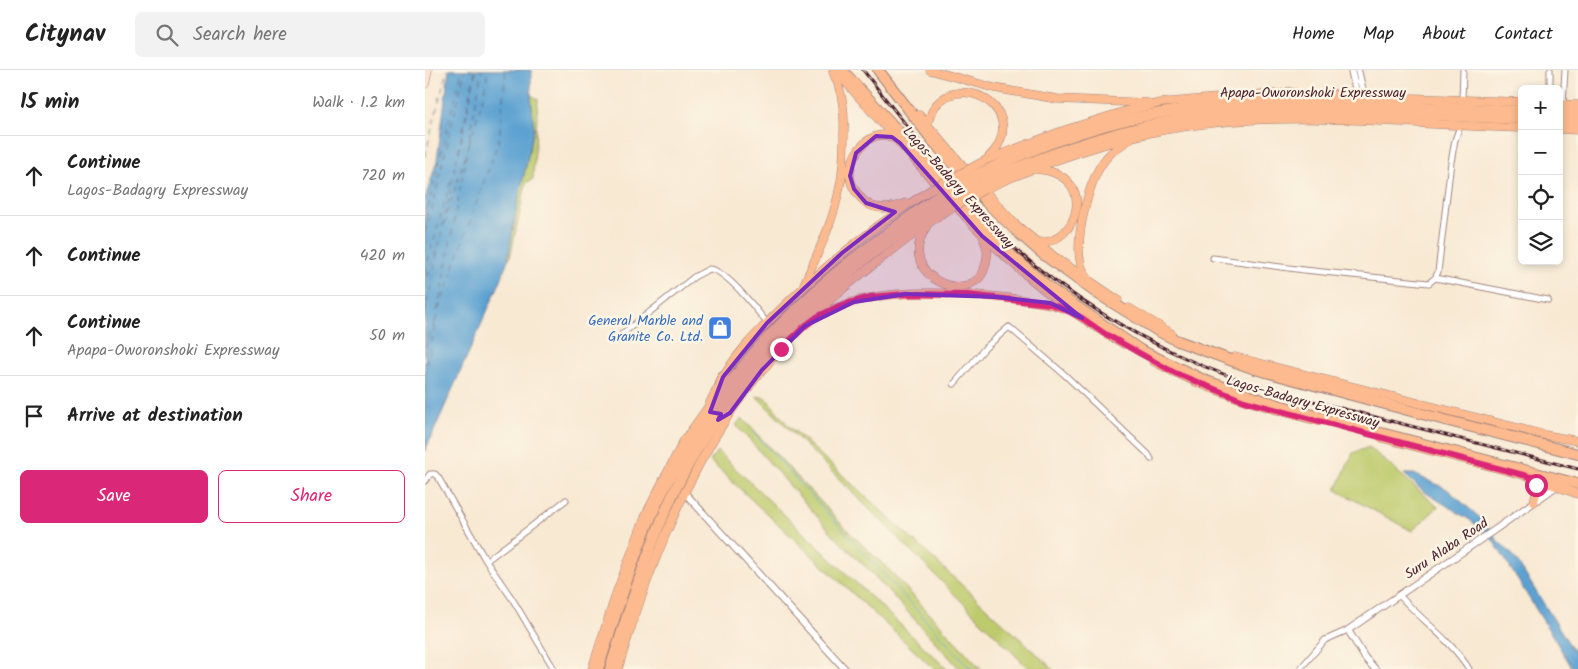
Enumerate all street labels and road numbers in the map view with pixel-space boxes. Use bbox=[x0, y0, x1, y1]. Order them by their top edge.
street label: Apapa-Oworonshoki Expressway bbox=[1220, 82, 1406, 104]
street label: Lagos-Badagry Expressway bbox=[897, 121, 1020, 254]
street label: Lagos-Badagry Expressway bbox=[1224, 370, 1382, 434]
street label: Suru Alaba Road bbox=[1400, 512, 1494, 585]

